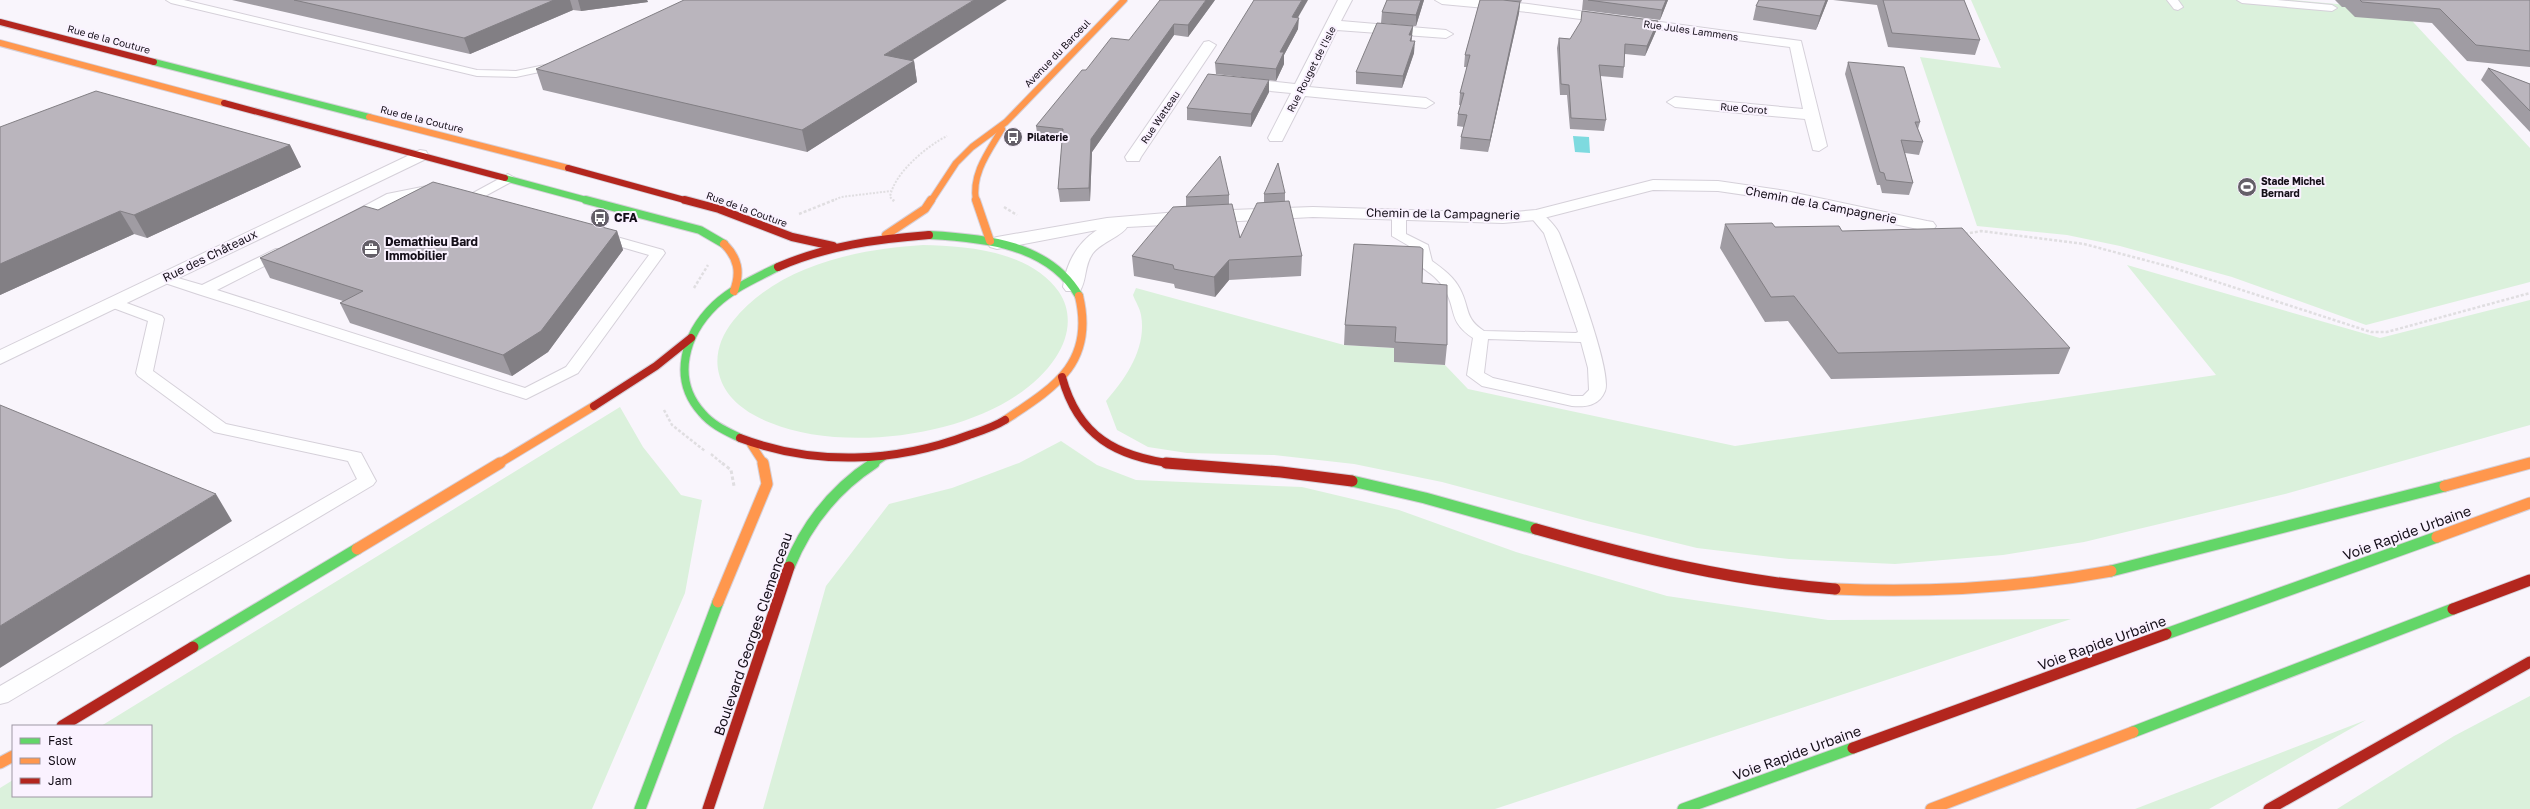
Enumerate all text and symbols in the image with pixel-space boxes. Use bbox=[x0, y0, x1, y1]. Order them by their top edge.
street label: Avenue du Baroeul bbox=[1022, 17, 1092, 89]
street label: Rue Jules Lammens bbox=[1643, 17, 1739, 43]
street label: Rue de la Couture bbox=[66, 22, 152, 56]
street label: Rue Rouget de l'Isle bbox=[1284, 24, 1338, 114]
street label: Rue Watteau bbox=[1138, 88, 1182, 146]
street label: Rue Corot bbox=[1720, 100, 1768, 116]
street label: Rue de la Couture bbox=[379, 103, 465, 135]
bus stop icon: Pilaterie bbox=[1002, 126, 1024, 148]
place label: Pilaterie bbox=[1027, 131, 1068, 143]
place label: Stade Michel Bernard bbox=[2261, 175, 2325, 199]
sports icon: Stade Michel Bernard bbox=[2236, 176, 2258, 198]
street label: Chemin de la Campagnerie bbox=[1744, 182, 1898, 227]
street label: Rue de la Couture bbox=[705, 189, 789, 229]
street label: Chemin de la Campagnerie bbox=[1366, 205, 1520, 222]
bus stop icon: CFA bbox=[589, 207, 611, 229]
place label: CFA bbox=[614, 210, 638, 225]
street label: Rue des Châteaux bbox=[160, 226, 260, 285]
place label: Demathieu Bard Immobilier bbox=[385, 234, 478, 263]
office icon: Demathieu Bard Immobilier bbox=[360, 238, 382, 260]
street label: Voie Rapide Urbaine bbox=[2341, 501, 2473, 564]
street label: Boulevard Georges Clemenceau bbox=[710, 530, 795, 738]
street label: Voie Rapide Urbaine bbox=[2036, 611, 2168, 674]
street label: Voie Rapide Urbaine bbox=[1731, 721, 1863, 784]
legend bbox=[12, 725, 152, 797]
text: Fast bbox=[48, 733, 73, 748]
text: Slow bbox=[48, 753, 76, 768]
text: Jam bbox=[48, 773, 72, 788]

